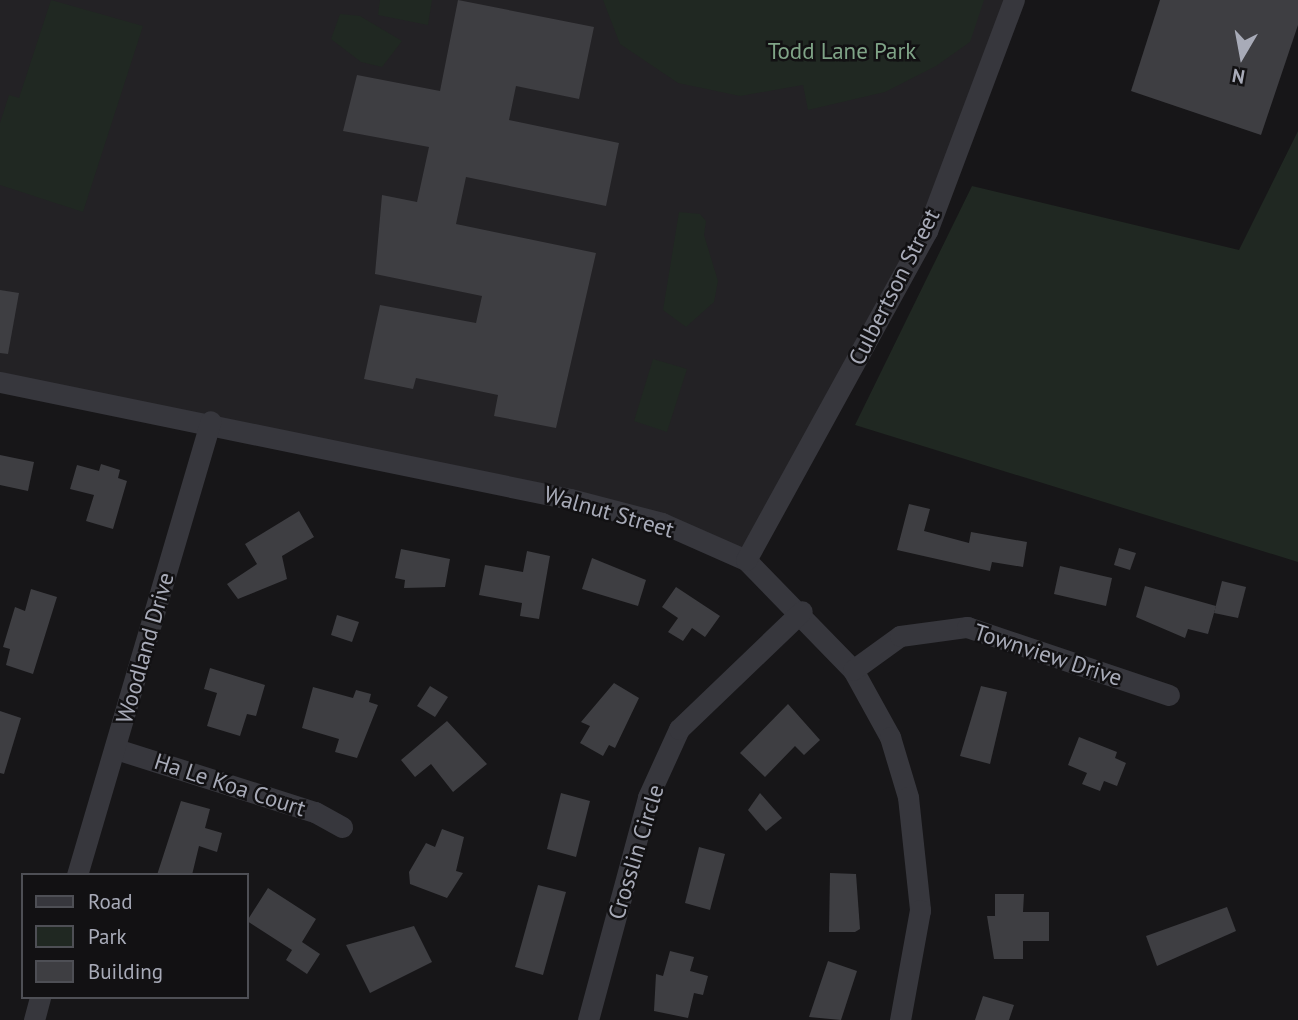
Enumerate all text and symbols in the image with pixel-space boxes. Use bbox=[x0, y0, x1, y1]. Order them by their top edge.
north arrow bbox=[1207, 21, 1277, 91]
park label: Todd Lane Park bbox=[768, 37, 916, 65]
text: N bbox=[1230, 64, 1247, 90]
street label: Culbertson Street bbox=[843, 204, 945, 370]
street label: Walnut Street bbox=[541, 480, 677, 544]
street label: Woodland Drive bbox=[110, 569, 180, 727]
street label: Townview Drive bbox=[970, 618, 1126, 692]
street label: Ha Le Koa Court bbox=[151, 748, 309, 822]
street label: Crosslin Circle bbox=[602, 781, 670, 923]
legend bbox=[21, 873, 248, 999]
text: Road bbox=[88, 888, 132, 915]
text: Park bbox=[88, 923, 127, 950]
text: Building bbox=[88, 958, 163, 985]

